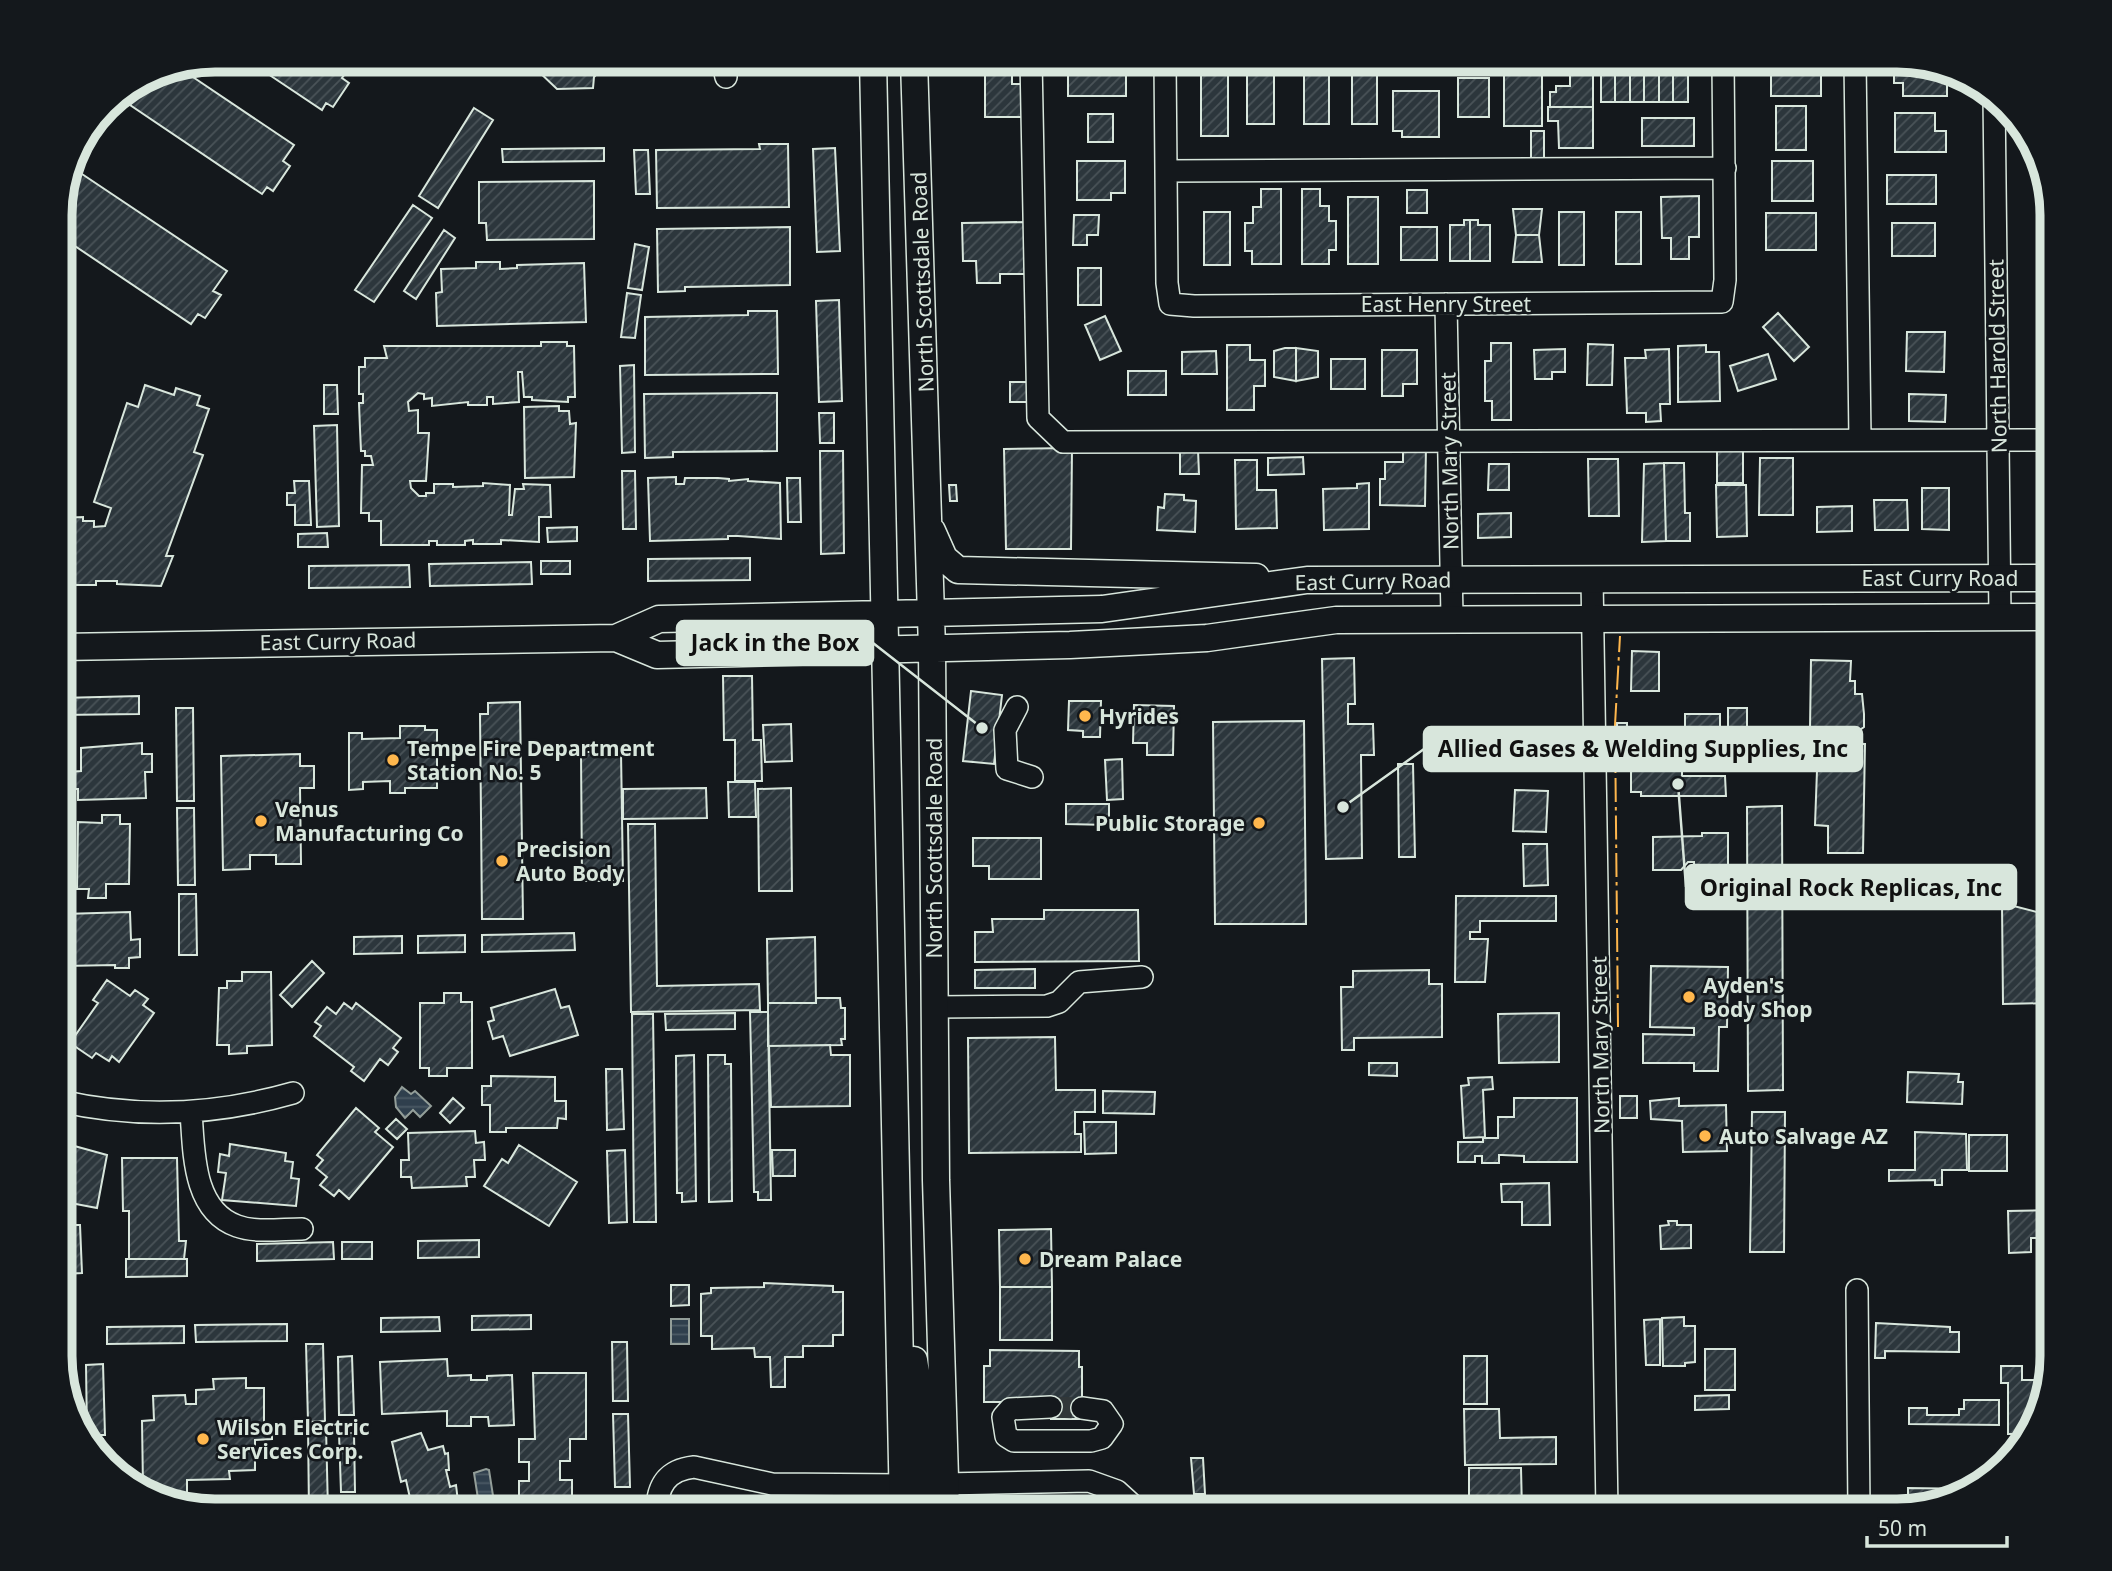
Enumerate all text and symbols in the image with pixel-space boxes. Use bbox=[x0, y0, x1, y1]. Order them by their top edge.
street label: North Scottsdale Road bbox=[904, 171, 940, 393]
street label: North Harold Street bbox=[1981, 258, 2013, 453]
street label: East Henry Street bbox=[1361, 290, 1532, 318]
street label: North Mary Street bbox=[1433, 372, 1465, 550]
street label: East Curry Road bbox=[1862, 564, 2018, 592]
street label: East Curry Road bbox=[1294, 566, 1452, 596]
callout: Jack in the Box bbox=[677, 621, 873, 665]
street label: East Curry Road bbox=[259, 626, 417, 656]
text: Jack in the Box bbox=[689, 626, 860, 658]
place label: Hyrides bbox=[1099, 702, 1179, 730]
marker: Hyrides bbox=[1077, 708, 1093, 724]
callout: Allied Gases & Welding Supplies, Inc bbox=[1424, 727, 1862, 771]
text: Allied Gases & Welding Supplies, Inc bbox=[1438, 732, 1848, 764]
place label: Tempe Fire Department Station No. 5 bbox=[407, 734, 655, 786]
street label: North Scottsdale Road bbox=[920, 738, 948, 958]
marker: Tempe Fire Department Station No. 5 bbox=[385, 752, 401, 768]
place label: Venus Manufacturing Co bbox=[275, 795, 464, 847]
place label: Public Storage bbox=[1095, 809, 1245, 837]
marker: Venus Manufacturing Co bbox=[253, 813, 269, 829]
marker: Public Storage bbox=[1251, 815, 1267, 831]
place label: Precision Auto Body bbox=[516, 835, 624, 887]
marker: Precision Auto Body bbox=[494, 853, 510, 869]
callout: Original Rock Replicas, Inc bbox=[1686, 865, 2016, 909]
text: Original Rock Replicas, Inc bbox=[1700, 871, 2002, 903]
street label: North Mary Street bbox=[1584, 956, 1616, 1134]
place label: Ayden's Body Shop bbox=[1703, 971, 1812, 1023]
marker: Ayden's Body Shop bbox=[1681, 989, 1697, 1005]
place label: Auto Salvage AZ bbox=[1719, 1122, 1888, 1150]
marker: Auto Salvage AZ bbox=[1697, 1128, 1713, 1144]
place label: Dream Palace bbox=[1039, 1245, 1182, 1273]
marker: Dream Palace bbox=[1017, 1251, 1033, 1267]
place label: Wilson Electric Services Corp. bbox=[217, 1413, 370, 1465]
marker: Wilson Electric Services Corp. bbox=[195, 1431, 211, 1447]
scale bar bbox=[1867, 1504, 2007, 1548]
text: 50 m bbox=[1878, 1514, 1927, 1542]

